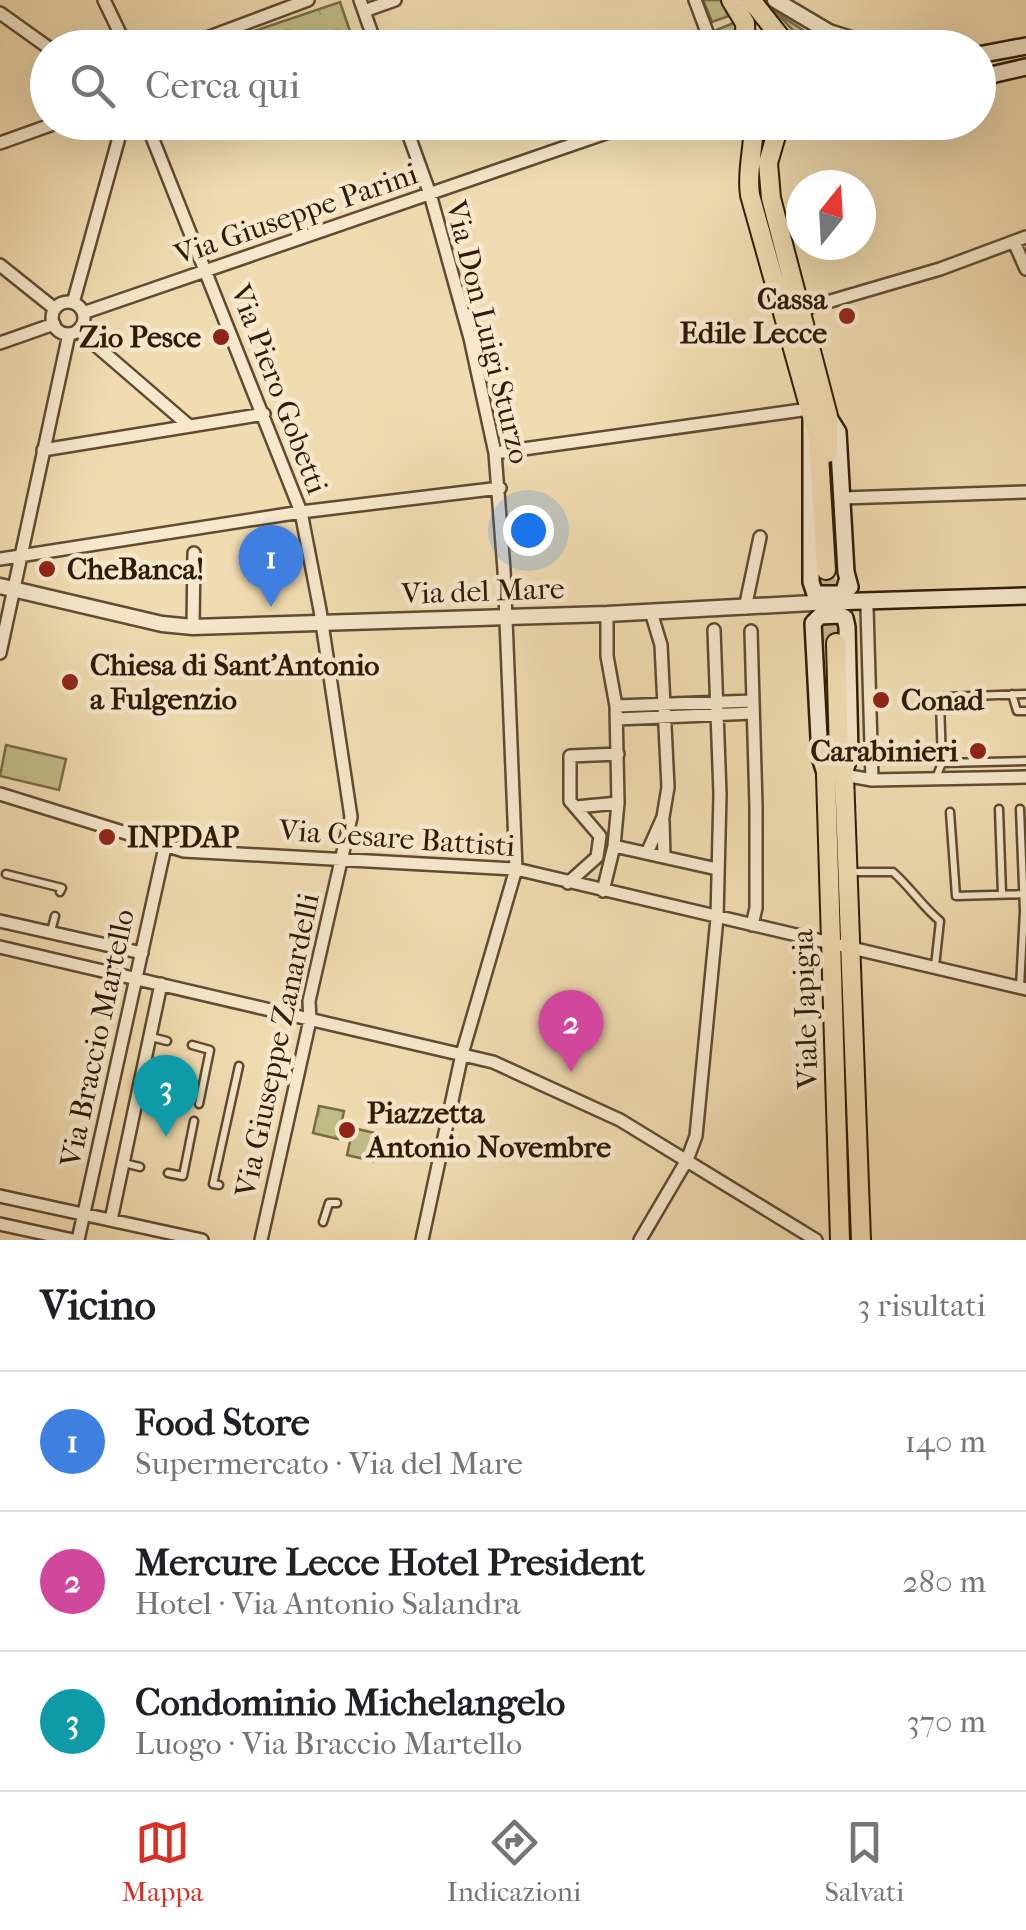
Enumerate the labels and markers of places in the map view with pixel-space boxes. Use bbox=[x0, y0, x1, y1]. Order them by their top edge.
place label: Cassa Edile Lecce bbox=[680, 282, 828, 351]
marker: Cassa Edile Lecce bbox=[836, 305, 858, 327]
place label: Zio Pesce bbox=[79, 320, 201, 355]
marker: Zio Pesce bbox=[210, 326, 232, 348]
pin: 1 bbox=[238, 524, 304, 607]
place label: CheBanca! bbox=[67, 552, 204, 587]
marker: CheBanca! bbox=[36, 558, 58, 580]
place label: Chiesa di Sant'Antonio a Fulgenzio bbox=[90, 648, 380, 717]
marker: Chiesa di Sant'Antonio a Fulgenzio bbox=[59, 671, 81, 693]
place label: Conad bbox=[901, 683, 986, 718]
marker: Conad bbox=[870, 689, 892, 711]
place label: Carabinieri bbox=[810, 734, 958, 769]
marker: Carabinieri bbox=[967, 740, 989, 762]
place label: INPDAP bbox=[127, 820, 239, 855]
marker: INPDAP bbox=[96, 826, 118, 848]
pin: 2 bbox=[538, 990, 604, 1072]
pin: 3 bbox=[134, 1054, 198, 1137]
place label: Piazzetta Antonio Novembre bbox=[365, 1096, 611, 1165]
marker: Piazzetta Antonio Novembre bbox=[336, 1119, 358, 1141]

